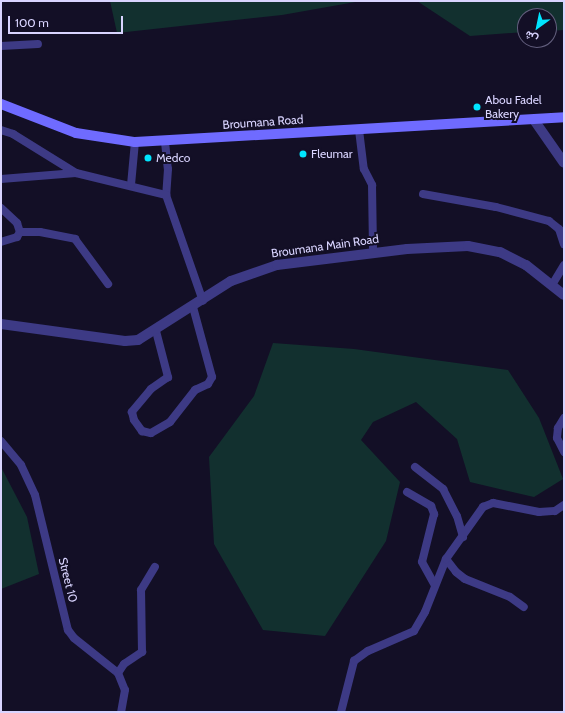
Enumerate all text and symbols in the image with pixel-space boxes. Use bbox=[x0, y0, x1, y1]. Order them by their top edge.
scale bar bbox=[10, 8, 125, 34]
north arrow bbox=[517, 8, 557, 48]
text: 100 m bbox=[15, 15, 49, 30]
text: ش bbox=[522, 28, 540, 47]
place label: Abou Fadel Bakery bbox=[485, 93, 542, 121]
marker: Abou Fadel Bakery bbox=[472, 102, 482, 112]
street label: Broumana Road bbox=[222, 112, 304, 132]
place label: Fleumar bbox=[311, 147, 353, 161]
marker: Fleumar bbox=[298, 149, 308, 159]
place label: Medco bbox=[156, 151, 190, 165]
marker: Medco bbox=[143, 153, 153, 163]
street label: Broumana Main Road bbox=[270, 231, 380, 261]
street label: Street 10 bbox=[55, 556, 81, 604]

